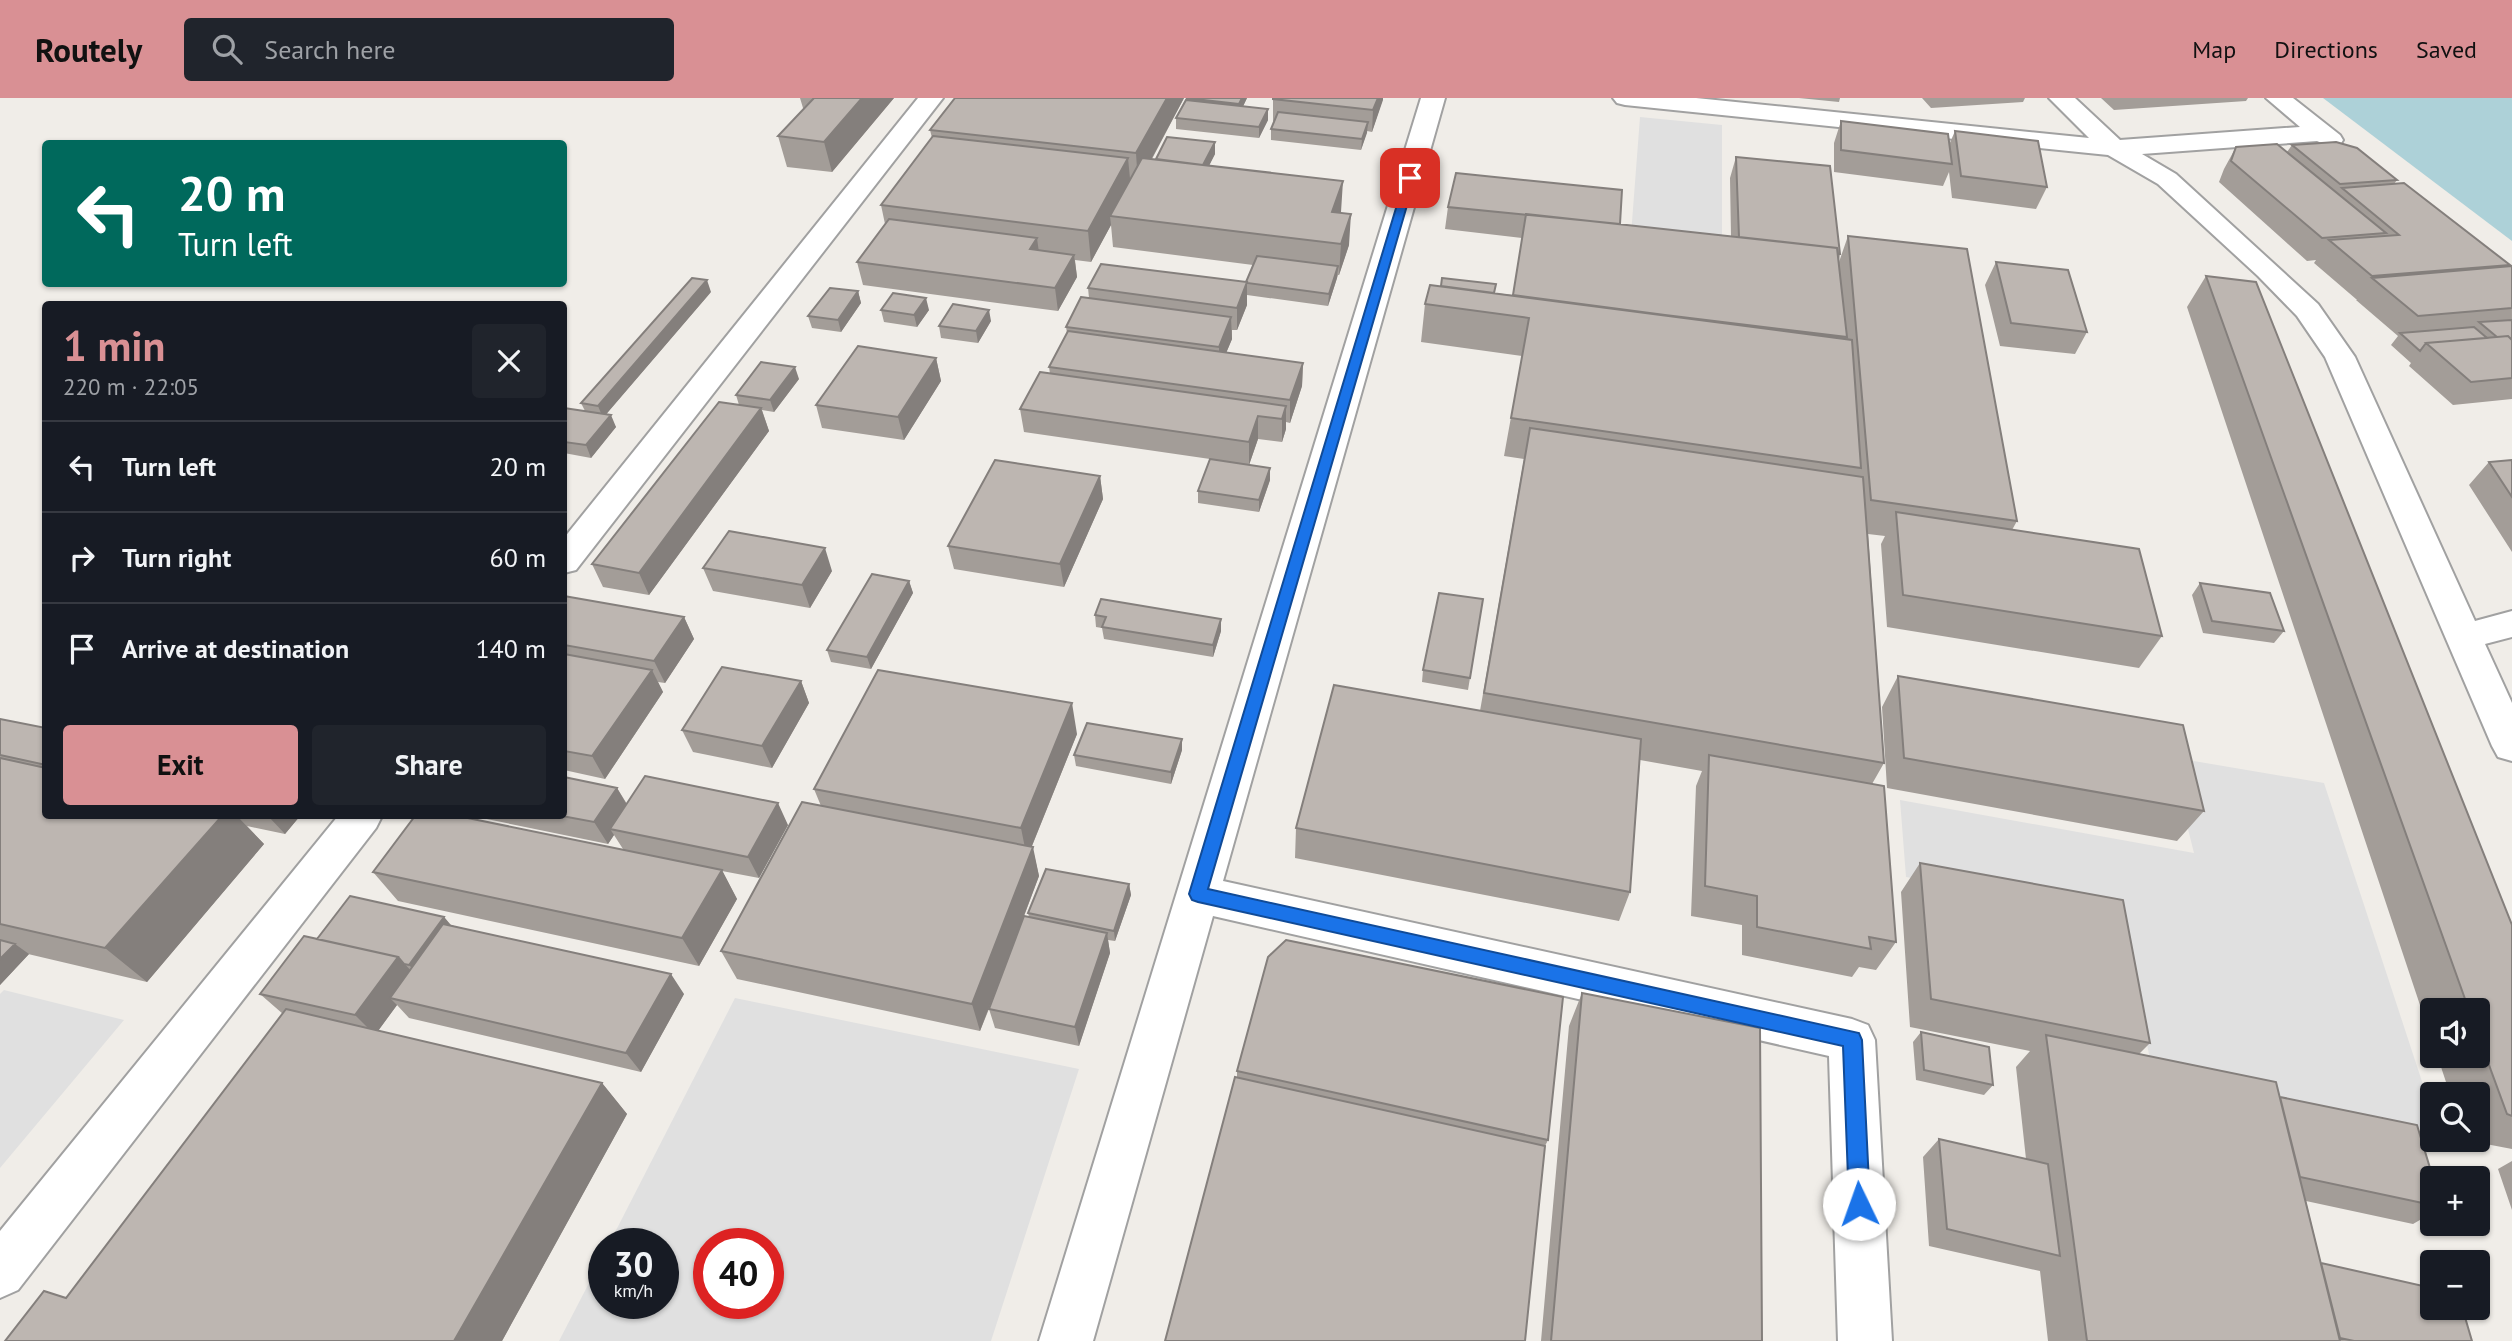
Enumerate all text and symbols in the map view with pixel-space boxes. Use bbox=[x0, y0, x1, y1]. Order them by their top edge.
search box bbox=[184, 18, 674, 81]
text: Routely bbox=[35, 28, 142, 71]
icon: search bbox=[208, 30, 246, 68]
text: Search here bbox=[264, 33, 395, 66]
text: Map bbox=[2192, 34, 2236, 65]
text: Directions bbox=[2274, 34, 2378, 65]
text: Saved bbox=[2416, 34, 2477, 65]
pin bbox=[1380, 148, 1440, 208]
icon: arrive bbox=[1391, 159, 1429, 197]
text: 20 m bbox=[178, 161, 285, 225]
icon: left bbox=[63, 168, 154, 259]
text: Turn left bbox=[178, 223, 293, 265]
text: 1 min bbox=[63, 318, 165, 373]
button: close bbox=[472, 324, 546, 398]
text: 220 m · 22:05 bbox=[63, 372, 199, 401]
icon: left bbox=[63, 448, 101, 486]
text: Turn left bbox=[122, 450, 216, 483]
text: 20 m bbox=[490, 450, 546, 483]
icon: right bbox=[63, 539, 101, 577]
text: Turn right bbox=[122, 541, 231, 574]
text: 60 m bbox=[490, 541, 546, 574]
icon: arrive bbox=[63, 630, 101, 668]
text: Arrive at destination bbox=[122, 632, 349, 665]
text: 140 m bbox=[475, 632, 546, 665]
button: Exit bbox=[63, 725, 298, 805]
button: Share bbox=[312, 725, 546, 805]
map controls bbox=[2420, 998, 2490, 1320]
button: sound bbox=[2420, 998, 2490, 1068]
button: search bbox=[2420, 1082, 2490, 1152]
button: + bbox=[2420, 1166, 2490, 1236]
position arrow bbox=[1822, 1167, 1896, 1241]
speed limit sign: 40 bbox=[693, 1228, 784, 1319]
text: 30 bbox=[614, 1241, 653, 1287]
button: − bbox=[2420, 1250, 2490, 1320]
text: km/h bbox=[614, 1279, 653, 1302]

